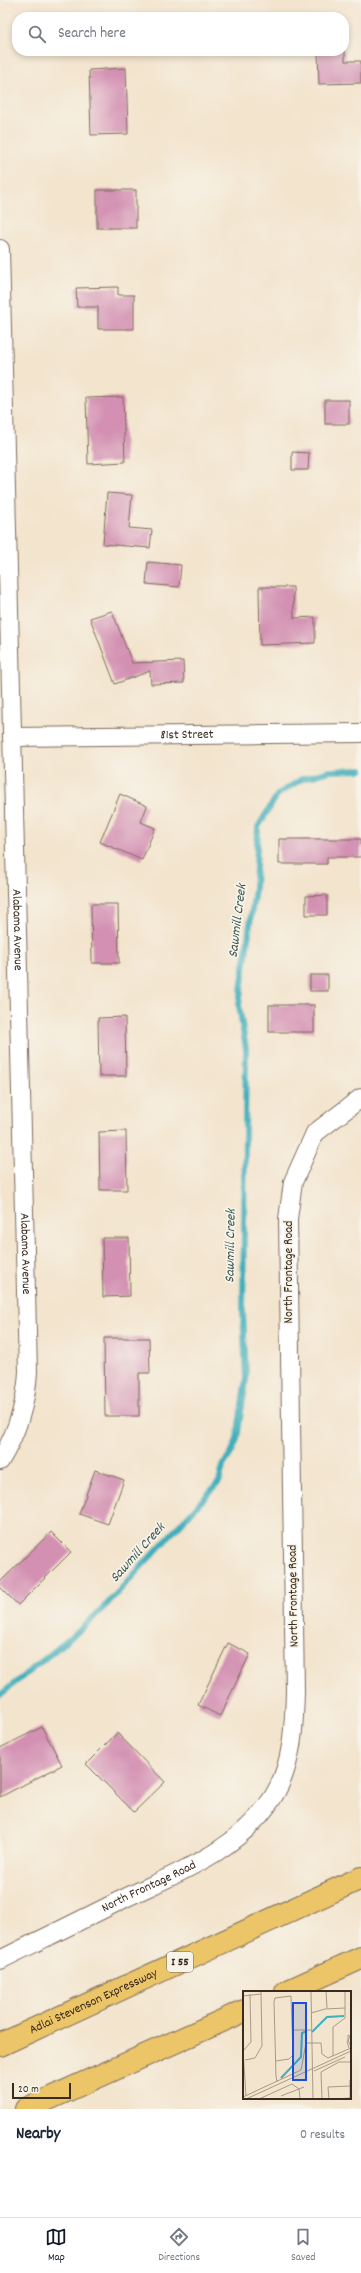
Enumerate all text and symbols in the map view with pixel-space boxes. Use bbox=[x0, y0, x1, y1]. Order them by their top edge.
search box bbox=[12, 12, 349, 56]
icon: search bbox=[26, 23, 48, 45]
text: Search here bbox=[58, 23, 126, 45]
street label: 81st Street bbox=[160, 725, 214, 745]
water label: Sawmill Creek bbox=[224, 882, 253, 959]
street label: Alabama Avenue bbox=[6, 889, 27, 971]
water label: Sawmill Creek bbox=[220, 1208, 242, 1283]
street label: Alabama Avenue bbox=[15, 1213, 36, 1295]
street label: North Frontage Road bbox=[280, 1221, 299, 1323]
water label: Sawmill Creek bbox=[106, 1518, 171, 1587]
street label: North Frontage Road bbox=[284, 1544, 304, 1648]
street label: North Frontage Road bbox=[98, 1856, 200, 1918]
road number: I 55 bbox=[167, 1952, 193, 1972]
street label: Adlai Stevenson Expressway bbox=[26, 1964, 161, 2040]
inset map bbox=[243, 1991, 351, 2099]
scale bar bbox=[12, 2081, 71, 2100]
text: 20 m bbox=[18, 2082, 39, 2098]
text: Nearby bbox=[16, 2123, 60, 2147]
text: 0 results bbox=[300, 2126, 345, 2145]
tab: Map bbox=[45, 2226, 67, 2266]
tab: Directions bbox=[158, 2226, 200, 2266]
tab: Saved bbox=[291, 2226, 316, 2266]

